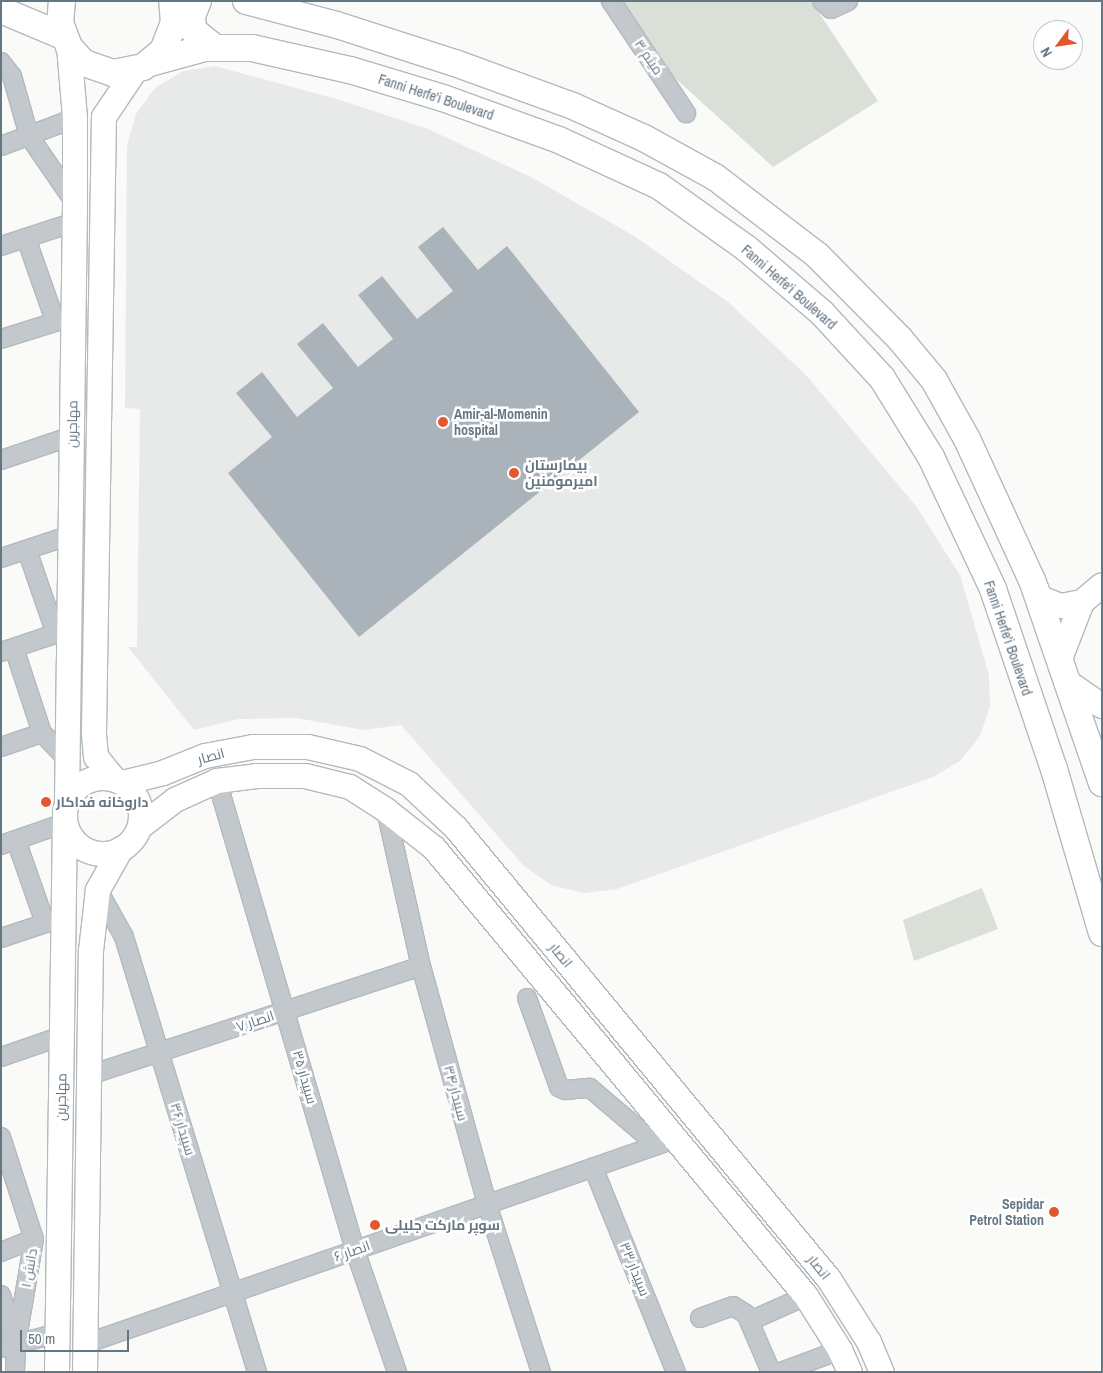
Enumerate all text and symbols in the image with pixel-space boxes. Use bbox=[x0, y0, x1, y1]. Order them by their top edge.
north arrow bbox=[1033, 20, 1083, 70]
street label: میثم ۳ bbox=[631, 36, 667, 78]
text: N bbox=[1036, 44, 1056, 60]
street label: Fanni Herfe'i Boulevard bbox=[376, 70, 496, 124]
street label: Fanni Herfe'i Boulevard bbox=[738, 241, 840, 333]
street label: مهاجرین bbox=[63, 400, 81, 448]
place label: Amir-al-Momenin hospital bbox=[454, 406, 548, 438]
marker: Amir-al-Momenin hospital bbox=[436, 415, 450, 429]
place label: بیمارستان امیرمومنین bbox=[525, 457, 598, 490]
marker: بیمارستان امیرمومنین bbox=[507, 466, 521, 480]
street label: Fanni Herfe'i Boulevard bbox=[980, 578, 1036, 698]
street label: انصار bbox=[196, 744, 226, 768]
place label: داروخانه فداکار bbox=[56, 794, 148, 810]
marker: داروخانه فداکار bbox=[40, 796, 52, 808]
street label: انصار bbox=[546, 939, 576, 971]
street label: انصار ۷ bbox=[234, 1007, 276, 1035]
street label: سپیدار ۳۵ bbox=[289, 1048, 321, 1106]
street label: سپیدار ۳۴ bbox=[441, 1063, 471, 1123]
street label: مهاجرین bbox=[52, 1073, 70, 1121]
street label: سپیدار ۳۶ bbox=[167, 1101, 199, 1157]
place label: Sepidar Petrol Station bbox=[969, 1196, 1044, 1228]
marker: Sepidar Petrol Station bbox=[1048, 1206, 1060, 1218]
place label: سوپر مارکت جلیلی bbox=[385, 1217, 500, 1233]
marker: سوپر مارکت جلیلی bbox=[369, 1219, 381, 1231]
street label: انصار ۶ bbox=[332, 1237, 372, 1265]
street label: سپیدار ۳۳ bbox=[617, 1239, 653, 1299]
street label: دانش ۱ bbox=[17, 1247, 41, 1289]
street label: انصار bbox=[804, 1251, 834, 1283]
scale bar bbox=[22, 1320, 131, 1352]
text: 50 m bbox=[28, 1328, 55, 1349]

